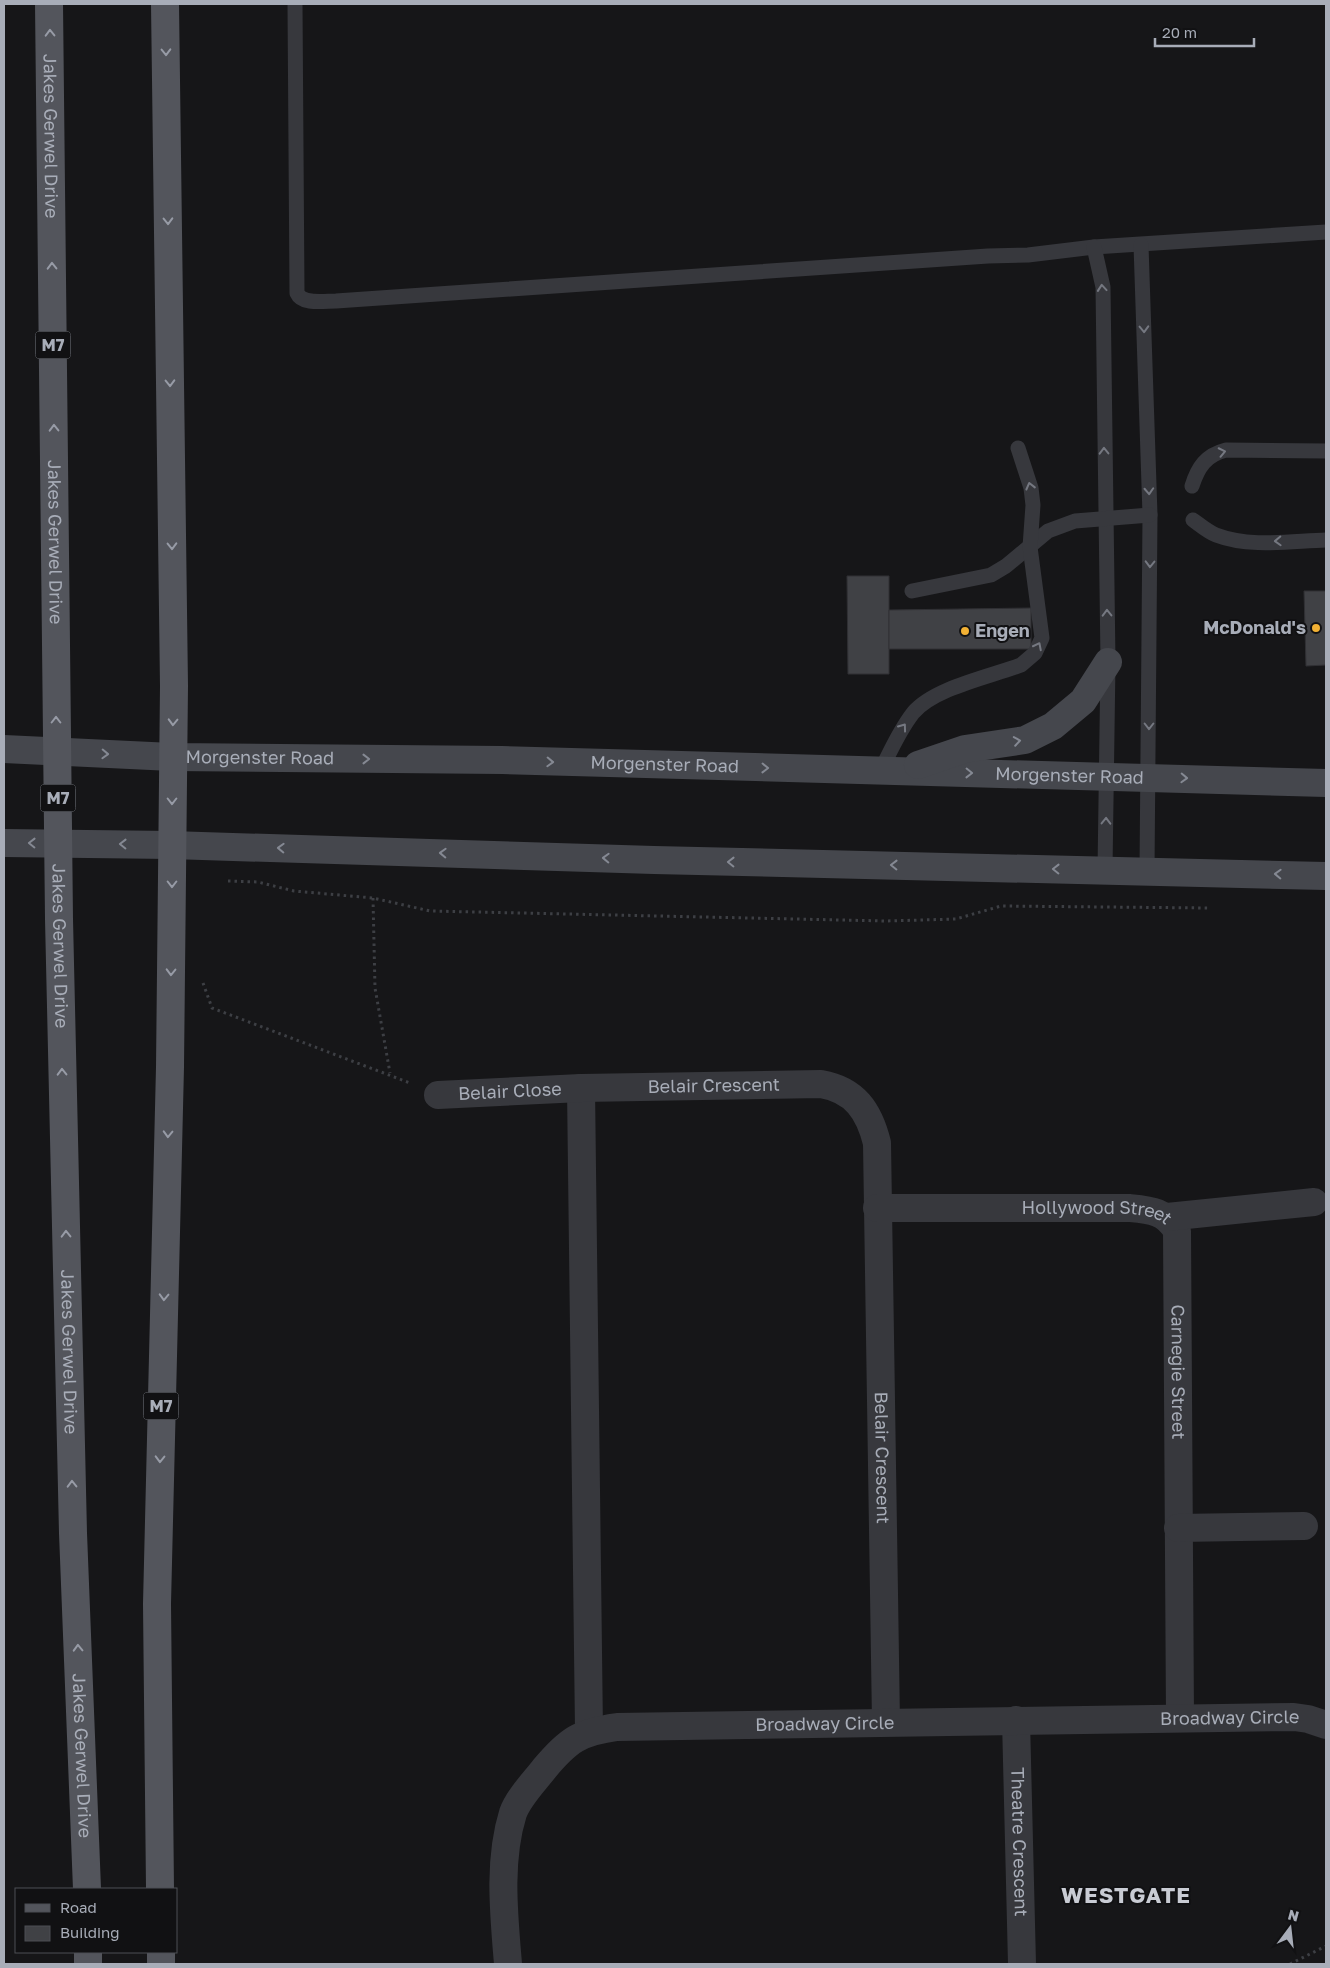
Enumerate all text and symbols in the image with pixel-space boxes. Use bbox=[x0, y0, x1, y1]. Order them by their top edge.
scale bar bbox=[1155, 15, 1254, 47]
text: 20 m bbox=[1162, 23, 1197, 41]
one-way arrow bbox=[45, 29, 55, 37]
one-way arrow bbox=[161, 49, 171, 57]
street label: Jakes Gerwel Drive bbox=[40, 53, 63, 219]
one-way arrow bbox=[163, 217, 173, 225]
one-way arrow bbox=[47, 262, 57, 270]
one-way arrow bbox=[1097, 284, 1108, 292]
one-way arrow bbox=[1139, 325, 1149, 333]
road number: M7 bbox=[36, 332, 70, 358]
one-way arrow bbox=[165, 380, 175, 387]
one-way arrow bbox=[48, 424, 59, 432]
one-way arrow bbox=[1099, 447, 1109, 454]
one-way arrow bbox=[1218, 447, 1227, 458]
street label: Jakes Gerwel Drive bbox=[44, 459, 68, 624]
one-way arrow bbox=[1025, 482, 1036, 491]
one-way arrow bbox=[1144, 487, 1155, 495]
one-way arrow bbox=[1273, 536, 1281, 546]
one-way arrow bbox=[167, 542, 177, 550]
one-way arrow bbox=[1145, 560, 1155, 568]
one-way arrow bbox=[1102, 609, 1112, 617]
place label: McDonald's bbox=[1203, 616, 1306, 638]
place label: Engen bbox=[975, 619, 1030, 641]
marker: McDonald's bbox=[1310, 622, 1322, 634]
marker: Engen bbox=[959, 625, 971, 637]
one-way arrow bbox=[1032, 643, 1042, 652]
one-way arrow bbox=[51, 716, 61, 724]
one-way arrow bbox=[167, 718, 178, 726]
one-way arrow bbox=[897, 723, 906, 733]
one-way arrow bbox=[1144, 723, 1154, 731]
one-way arrow bbox=[1013, 736, 1021, 747]
street label: Morgenster Road bbox=[185, 745, 334, 768]
one-way arrow bbox=[101, 749, 109, 760]
street label: Morgenster Road bbox=[590, 750, 739, 777]
one-way arrow bbox=[362, 754, 370, 764]
one-way arrow bbox=[547, 756, 555, 767]
street label: Morgenster Road bbox=[995, 762, 1144, 788]
one-way arrow bbox=[762, 763, 770, 773]
one-way arrow bbox=[965, 767, 973, 778]
one-way arrow bbox=[1180, 773, 1188, 783]
road number: M7 bbox=[40, 784, 76, 811]
one-way arrow bbox=[167, 798, 177, 805]
one-way arrow bbox=[1101, 817, 1111, 825]
one-way arrow bbox=[27, 838, 35, 848]
one-way arrow bbox=[118, 839, 126, 850]
one-way arrow bbox=[277, 843, 285, 854]
one-way arrow bbox=[439, 848, 447, 859]
one-way arrow bbox=[601, 853, 609, 864]
one-way arrow bbox=[727, 856, 735, 867]
one-way arrow bbox=[890, 860, 898, 870]
street label: Jakes Gerwel Drive bbox=[48, 863, 73, 1029]
one-way arrow bbox=[1052, 864, 1060, 874]
one-way arrow bbox=[1273, 869, 1281, 879]
one-way arrow bbox=[167, 880, 177, 888]
one-way arrow bbox=[166, 968, 176, 976]
one-way arrow bbox=[57, 1067, 67, 1075]
street label: Belair Crescent bbox=[647, 1073, 780, 1097]
street label: Belair Close bbox=[458, 1077, 562, 1104]
one-way arrow bbox=[163, 1130, 174, 1138]
street label: Hollywood Street bbox=[1021, 1196, 1177, 1229]
one-way arrow bbox=[61, 1230, 71, 1238]
street label: Jakes Gerwel Drive bbox=[57, 1269, 83, 1434]
one-way arrow bbox=[158, 1293, 169, 1301]
street label: Carnegie Street bbox=[1167, 1304, 1190, 1440]
street label: Belair Crescent bbox=[871, 1391, 895, 1524]
road number: M7 bbox=[144, 1392, 178, 1420]
one-way arrow bbox=[155, 1456, 165, 1463]
one-way arrow bbox=[66, 1480, 77, 1488]
one-way arrow bbox=[72, 1644, 83, 1652]
street label: Jakes Gerwel Drive bbox=[69, 1673, 97, 1838]
street label: Broadway Circle bbox=[1160, 1704, 1301, 1729]
street label: Broadway Circle bbox=[755, 1711, 895, 1735]
street label: Theatre Crescent bbox=[1007, 1767, 1033, 1917]
district label: WESTGATE bbox=[1061, 1881, 1191, 1908]
legend bbox=[15, 1888, 178, 1953]
text: Road bbox=[60, 1898, 97, 1916]
north arrow bbox=[1265, 1903, 1315, 1953]
text: N bbox=[1286, 1905, 1301, 1925]
text: Building bbox=[60, 1923, 120, 1941]

